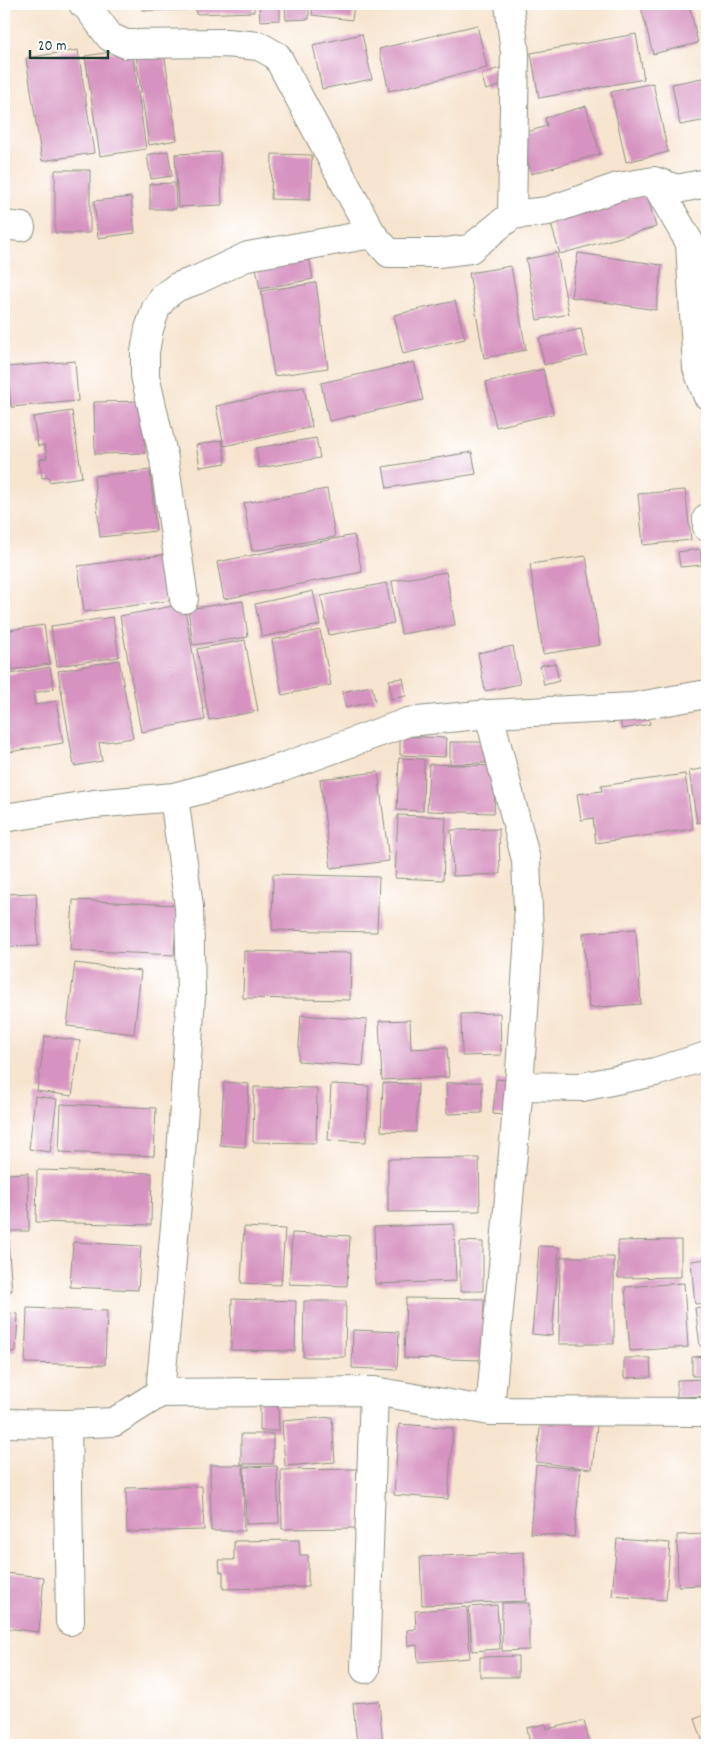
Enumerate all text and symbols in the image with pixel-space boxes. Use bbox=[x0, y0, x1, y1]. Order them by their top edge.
scale bar bbox=[30, 28, 108, 60]
text: 20 m bbox=[38, 36, 66, 58]

